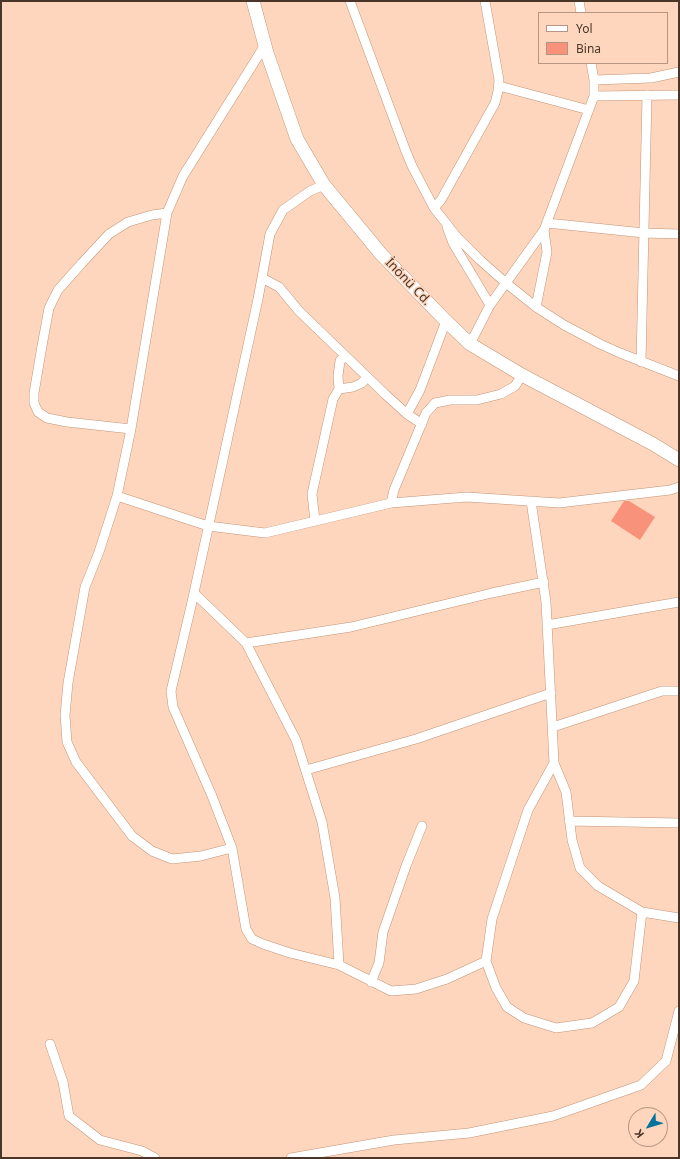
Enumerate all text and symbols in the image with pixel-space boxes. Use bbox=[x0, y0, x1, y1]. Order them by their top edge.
legend bbox=[538, 12, 668, 64]
text: Yol bbox=[576, 20, 593, 37]
text: Bina bbox=[576, 40, 601, 57]
street label: İnönü Cd. bbox=[382, 255, 434, 309]
north arrow bbox=[628, 1107, 668, 1147]
text: K bbox=[631, 1127, 647, 1142]

